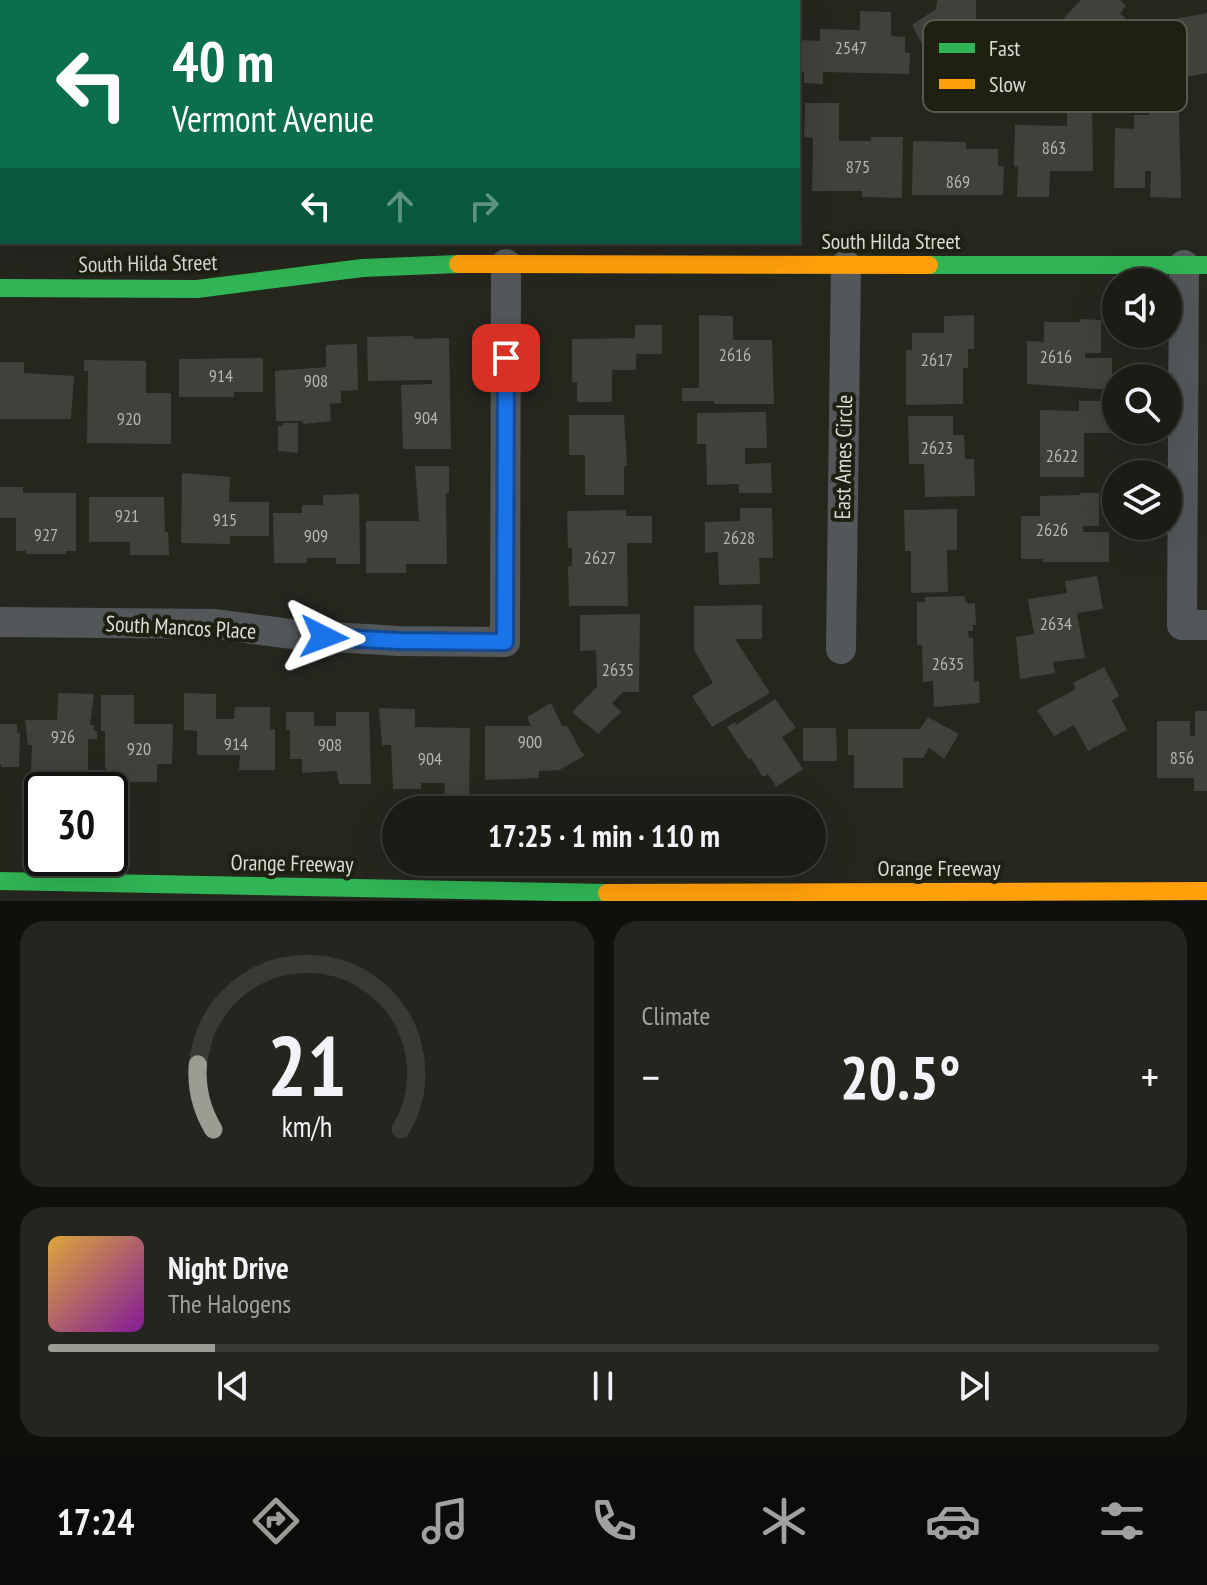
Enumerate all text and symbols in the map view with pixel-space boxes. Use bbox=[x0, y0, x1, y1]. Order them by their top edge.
legend bbox=[923, 20, 1187, 112]
text: 40 m bbox=[172, 25, 274, 97]
icon: left bbox=[40, 32, 144, 136]
text: Fast bbox=[989, 34, 1020, 62]
house number: 2547 bbox=[835, 36, 867, 59]
text: Slow bbox=[989, 70, 1026, 98]
text: Vermont Avenue bbox=[172, 95, 374, 142]
house number: 863 bbox=[1042, 136, 1066, 159]
house number: 875 bbox=[846, 155, 870, 178]
house number: 869 bbox=[946, 170, 970, 193]
icon: left bbox=[294, 184, 338, 228]
icon: ahead bbox=[378, 184, 422, 228]
icon: right bbox=[462, 184, 506, 228]
street label: South Hilda Street bbox=[821, 227, 961, 255]
street label: South Hilda Street bbox=[78, 248, 218, 278]
map controls bbox=[1102, 268, 1182, 540]
button: sound bbox=[1102, 268, 1182, 348]
pin bbox=[472, 324, 540, 392]
icon: arrive bbox=[484, 336, 528, 380]
house number: 2616 bbox=[719, 343, 751, 366]
house number: 2616 bbox=[1040, 345, 1072, 368]
house number: 2617 bbox=[921, 348, 953, 371]
house number: 914 bbox=[209, 364, 233, 387]
button: search bbox=[1102, 364, 1182, 444]
house number: 908 bbox=[304, 369, 328, 392]
street label: East Ames Circle bbox=[828, 394, 858, 520]
house number: 904 bbox=[414, 406, 438, 429]
house number: 920 bbox=[117, 407, 141, 430]
house number: 2623 bbox=[921, 436, 953, 459]
house number: 2622 bbox=[1046, 444, 1078, 467]
button: layers bbox=[1102, 460, 1182, 540]
house number: 921 bbox=[115, 504, 139, 527]
house number: 915 bbox=[213, 508, 237, 531]
house number: 2626 bbox=[1036, 518, 1068, 541]
house number: 927 bbox=[34, 523, 58, 546]
house number: 909 bbox=[304, 524, 328, 547]
house number: 2628 bbox=[723, 526, 755, 549]
house number: 2627 bbox=[584, 546, 616, 569]
position arrow bbox=[282, 595, 366, 679]
street label: South Mancos Place bbox=[105, 609, 257, 645]
house number: 2634 bbox=[1040, 612, 1072, 635]
house number: 2635 bbox=[932, 652, 964, 675]
house number: 2635 bbox=[602, 658, 634, 681]
house number: 926 bbox=[51, 725, 75, 748]
house number: 900 bbox=[518, 730, 542, 753]
house number: 914 bbox=[224, 732, 248, 755]
house number: 908 bbox=[318, 733, 342, 756]
house number: 920 bbox=[127, 737, 151, 760]
house number: 856 bbox=[1170, 746, 1194, 769]
house number: 904 bbox=[418, 747, 442, 770]
speed limit sign: 30 bbox=[24, 772, 128, 876]
text: 17:25 · 1 min · 110 m bbox=[488, 816, 720, 855]
street label: Orange Freeway bbox=[230, 848, 354, 878]
street label: Orange Freeway bbox=[878, 854, 1001, 882]
text: Climate bbox=[642, 999, 710, 1032]
text: 21 bbox=[267, 1011, 347, 1119]
text: 20.5° bbox=[840, 1038, 961, 1116]
text: − bbox=[642, 1048, 660, 1105]
text: + bbox=[1141, 1048, 1159, 1105]
text: km/h bbox=[281, 1108, 332, 1145]
text: Night Drive bbox=[168, 1248, 289, 1287]
text: The Halogens bbox=[168, 1287, 291, 1320]
icon: previous bbox=[211, 1364, 255, 1408]
icon: pause bbox=[581, 1364, 625, 1408]
icon: next bbox=[952, 1364, 996, 1408]
icon: directions bbox=[248, 1493, 304, 1549]
icon: music bbox=[417, 1493, 473, 1549]
icon: phone bbox=[586, 1493, 642, 1549]
icon: climate bbox=[756, 1493, 812, 1549]
icon: car bbox=[925, 1493, 981, 1549]
icon: filters bbox=[1094, 1493, 1150, 1549]
text: 17:24 bbox=[57, 1498, 135, 1545]

